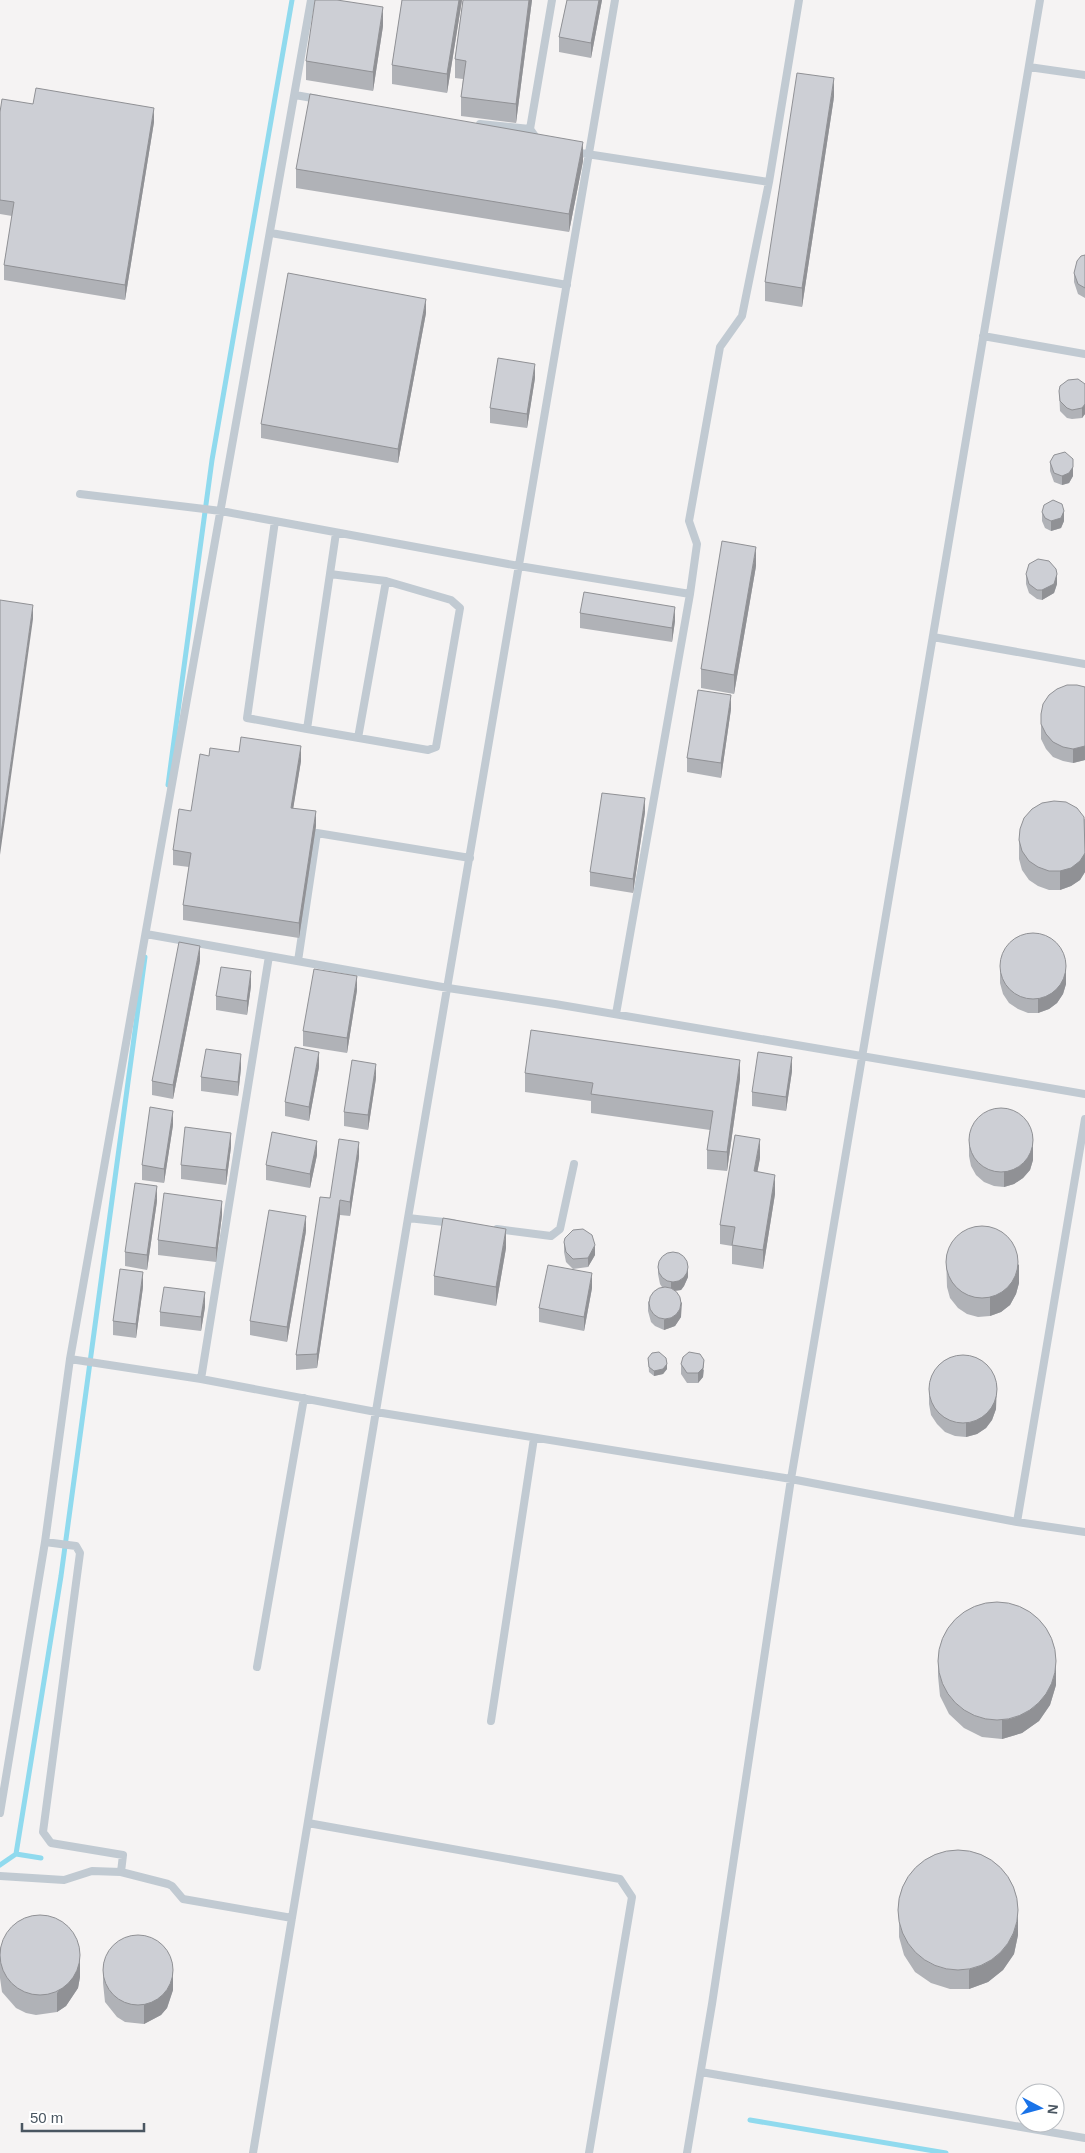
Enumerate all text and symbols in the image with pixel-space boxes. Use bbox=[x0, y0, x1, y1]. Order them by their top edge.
north arrow bbox=[1015, 2083, 1065, 2133]
scale bar bbox=[22, 2100, 145, 2132]
text: N bbox=[1044, 2103, 1061, 2115]
text: 50 m bbox=[30, 2109, 63, 2126]

